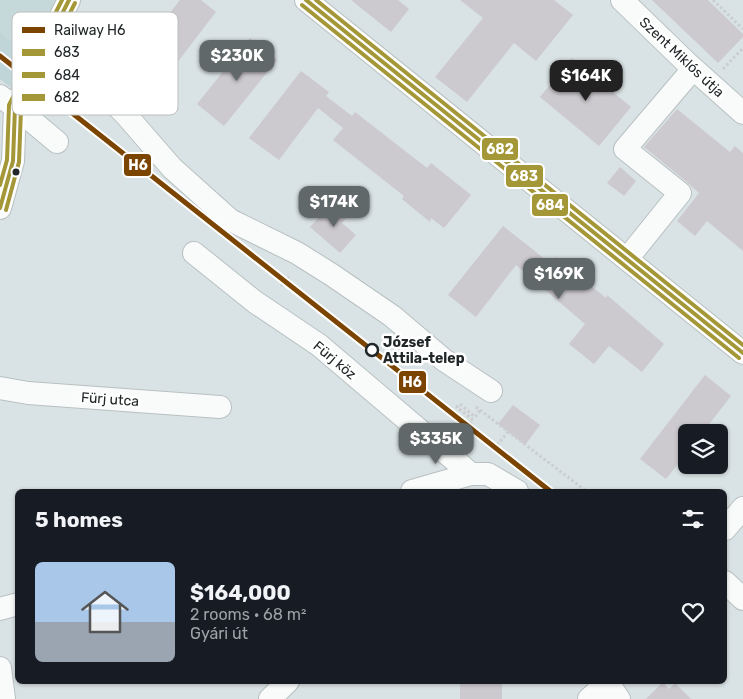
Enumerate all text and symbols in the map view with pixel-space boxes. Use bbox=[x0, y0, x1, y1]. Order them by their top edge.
legend bbox=[12, 12, 178, 115]
street label: Szent Miklós útja bbox=[636, 14, 728, 101]
text: Railway H6 bbox=[54, 22, 126, 39]
pin: $230K bbox=[202, 39, 272, 82]
text: 683 bbox=[54, 44, 80, 61]
text: $230K bbox=[210, 46, 264, 65]
pin: $164K bbox=[551, 59, 621, 102]
text: $164K bbox=[561, 66, 611, 85]
text: 684 bbox=[54, 67, 80, 84]
text: 682 bbox=[54, 89, 80, 106]
line badge: 682 bbox=[481, 137, 519, 161]
text: 682 bbox=[486, 141, 514, 158]
line badge: H6 bbox=[123, 153, 152, 177]
text: H6 bbox=[128, 157, 148, 174]
line badge: 683 bbox=[505, 164, 544, 188]
unlabelled marker bbox=[11, 167, 21, 177]
text: 683 bbox=[510, 168, 538, 185]
pin: $174K bbox=[299, 186, 369, 228]
text: $174K bbox=[310, 192, 358, 211]
line badge: 684 bbox=[531, 193, 569, 217]
text: 684 bbox=[536, 197, 565, 214]
pin: $169K bbox=[524, 258, 594, 300]
text: $169K bbox=[534, 264, 584, 283]
place label: József Attila-telep bbox=[383, 334, 465, 367]
street label: Fürj köz bbox=[310, 338, 360, 383]
marker: József Attila-telep bbox=[365, 343, 379, 357]
line badge: H6 bbox=[398, 370, 427, 394]
text: H6 bbox=[402, 374, 422, 391]
street label: Fürj utca bbox=[80, 389, 140, 410]
pin: $335K bbox=[401, 422, 471, 465]
map controls bbox=[678, 424, 728, 474]
button: layers bbox=[678, 424, 728, 474]
text: $335K bbox=[410, 429, 462, 448]
icon: filters bbox=[679, 505, 707, 533]
text: 5 homes bbox=[35, 507, 123, 532]
text: $164,000 bbox=[190, 580, 291, 605]
icon: home bbox=[75, 582, 135, 642]
icon: heart bbox=[679, 598, 707, 626]
text: 2 rooms · 68 m² bbox=[190, 605, 307, 624]
text: Gyári út bbox=[190, 624, 248, 643]

